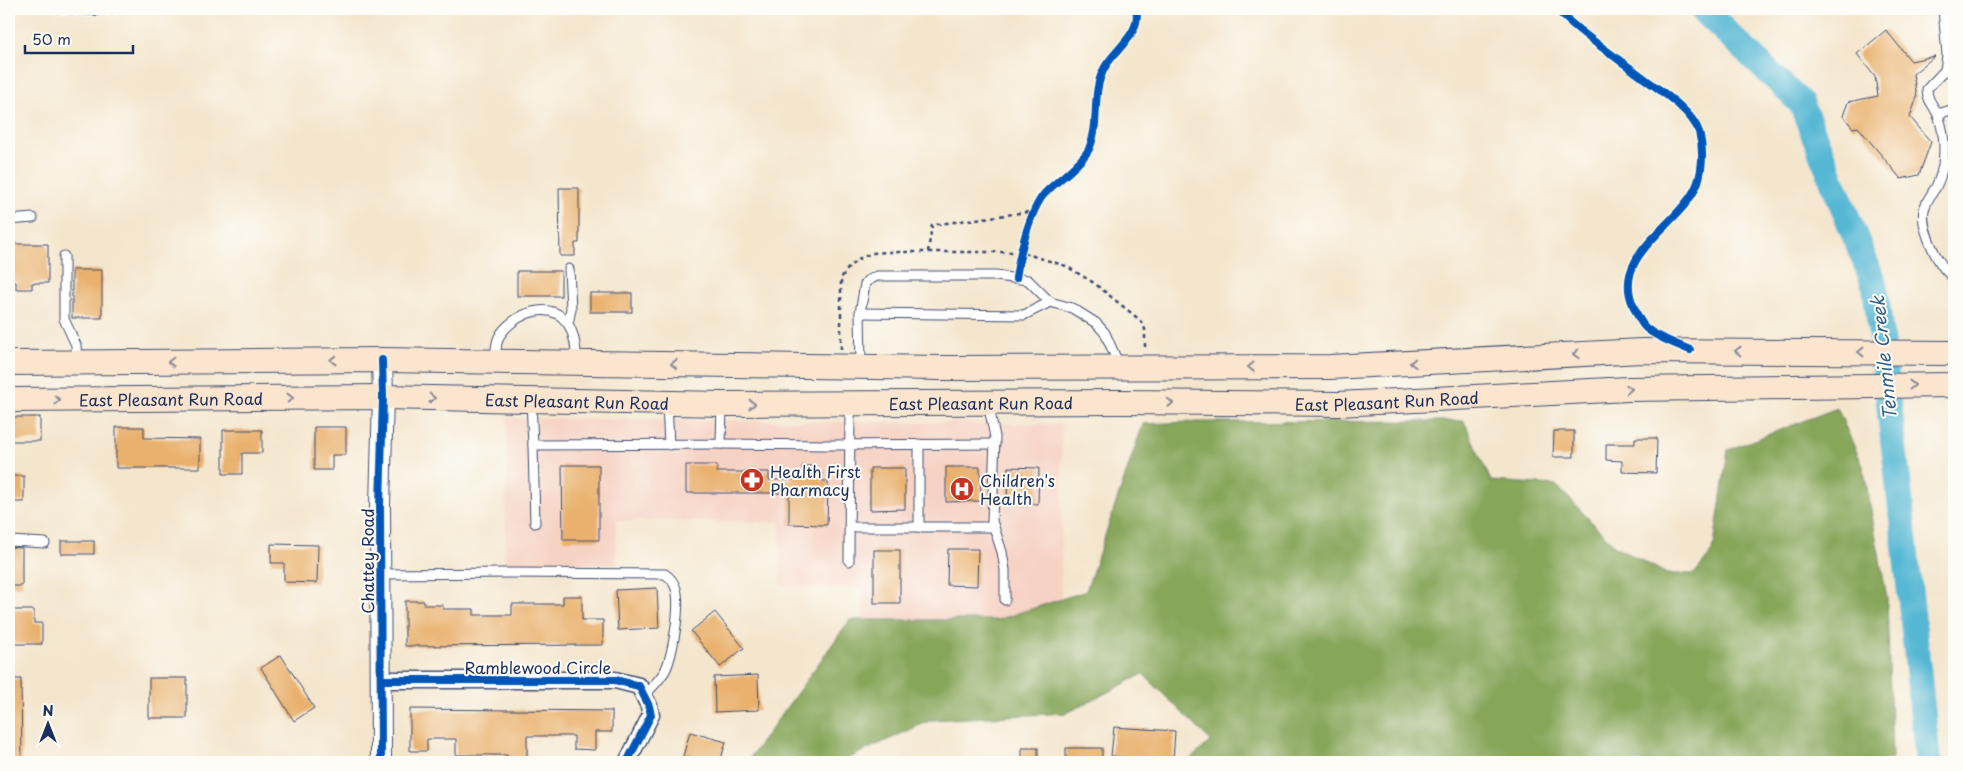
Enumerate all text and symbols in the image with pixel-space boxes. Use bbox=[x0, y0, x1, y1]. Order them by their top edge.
scale bar bbox=[25, 22, 132, 54]
text: 50 m bbox=[32, 27, 71, 50]
water label: Tenmile Creek bbox=[1863, 294, 1903, 421]
one-way arrow bbox=[1734, 346, 1742, 356]
one-way arrow bbox=[1857, 347, 1864, 357]
one-way arrow bbox=[1571, 349, 1579, 359]
one-way arrow bbox=[329, 355, 336, 365]
one-way arrow bbox=[166, 356, 174, 367]
one-way arrow bbox=[1409, 357, 1417, 368]
one-way arrow bbox=[670, 359, 678, 370]
one-way arrow bbox=[1247, 362, 1254, 372]
one-way arrow bbox=[1908, 380, 1916, 390]
one-way arrow bbox=[1626, 384, 1634, 394]
street label: East Pleasant Run Road bbox=[1295, 385, 1479, 416]
street label: East Pleasant Run Road bbox=[79, 386, 263, 411]
street label: East Pleasant Run Road bbox=[485, 387, 669, 415]
street label: East Pleasant Run Road bbox=[889, 390, 1073, 415]
one-way arrow bbox=[286, 393, 294, 403]
one-way arrow bbox=[428, 393, 436, 403]
one-way arrow bbox=[54, 395, 62, 405]
one-way arrow bbox=[1166, 398, 1174, 408]
one-way arrow bbox=[748, 399, 756, 409]
place label: Health First Pharmacy bbox=[770, 459, 861, 501]
pharmacy icon: Health First Pharmacy bbox=[739, 467, 765, 493]
place label: Children's Health bbox=[980, 468, 1055, 510]
hospital icon: Children's Health bbox=[949, 476, 975, 502]
street label: Chattey Road bbox=[355, 508, 379, 614]
street label: Ramblewood Circle bbox=[464, 655, 612, 679]
north arrow bbox=[22, 698, 72, 748]
text: N bbox=[42, 700, 54, 721]

